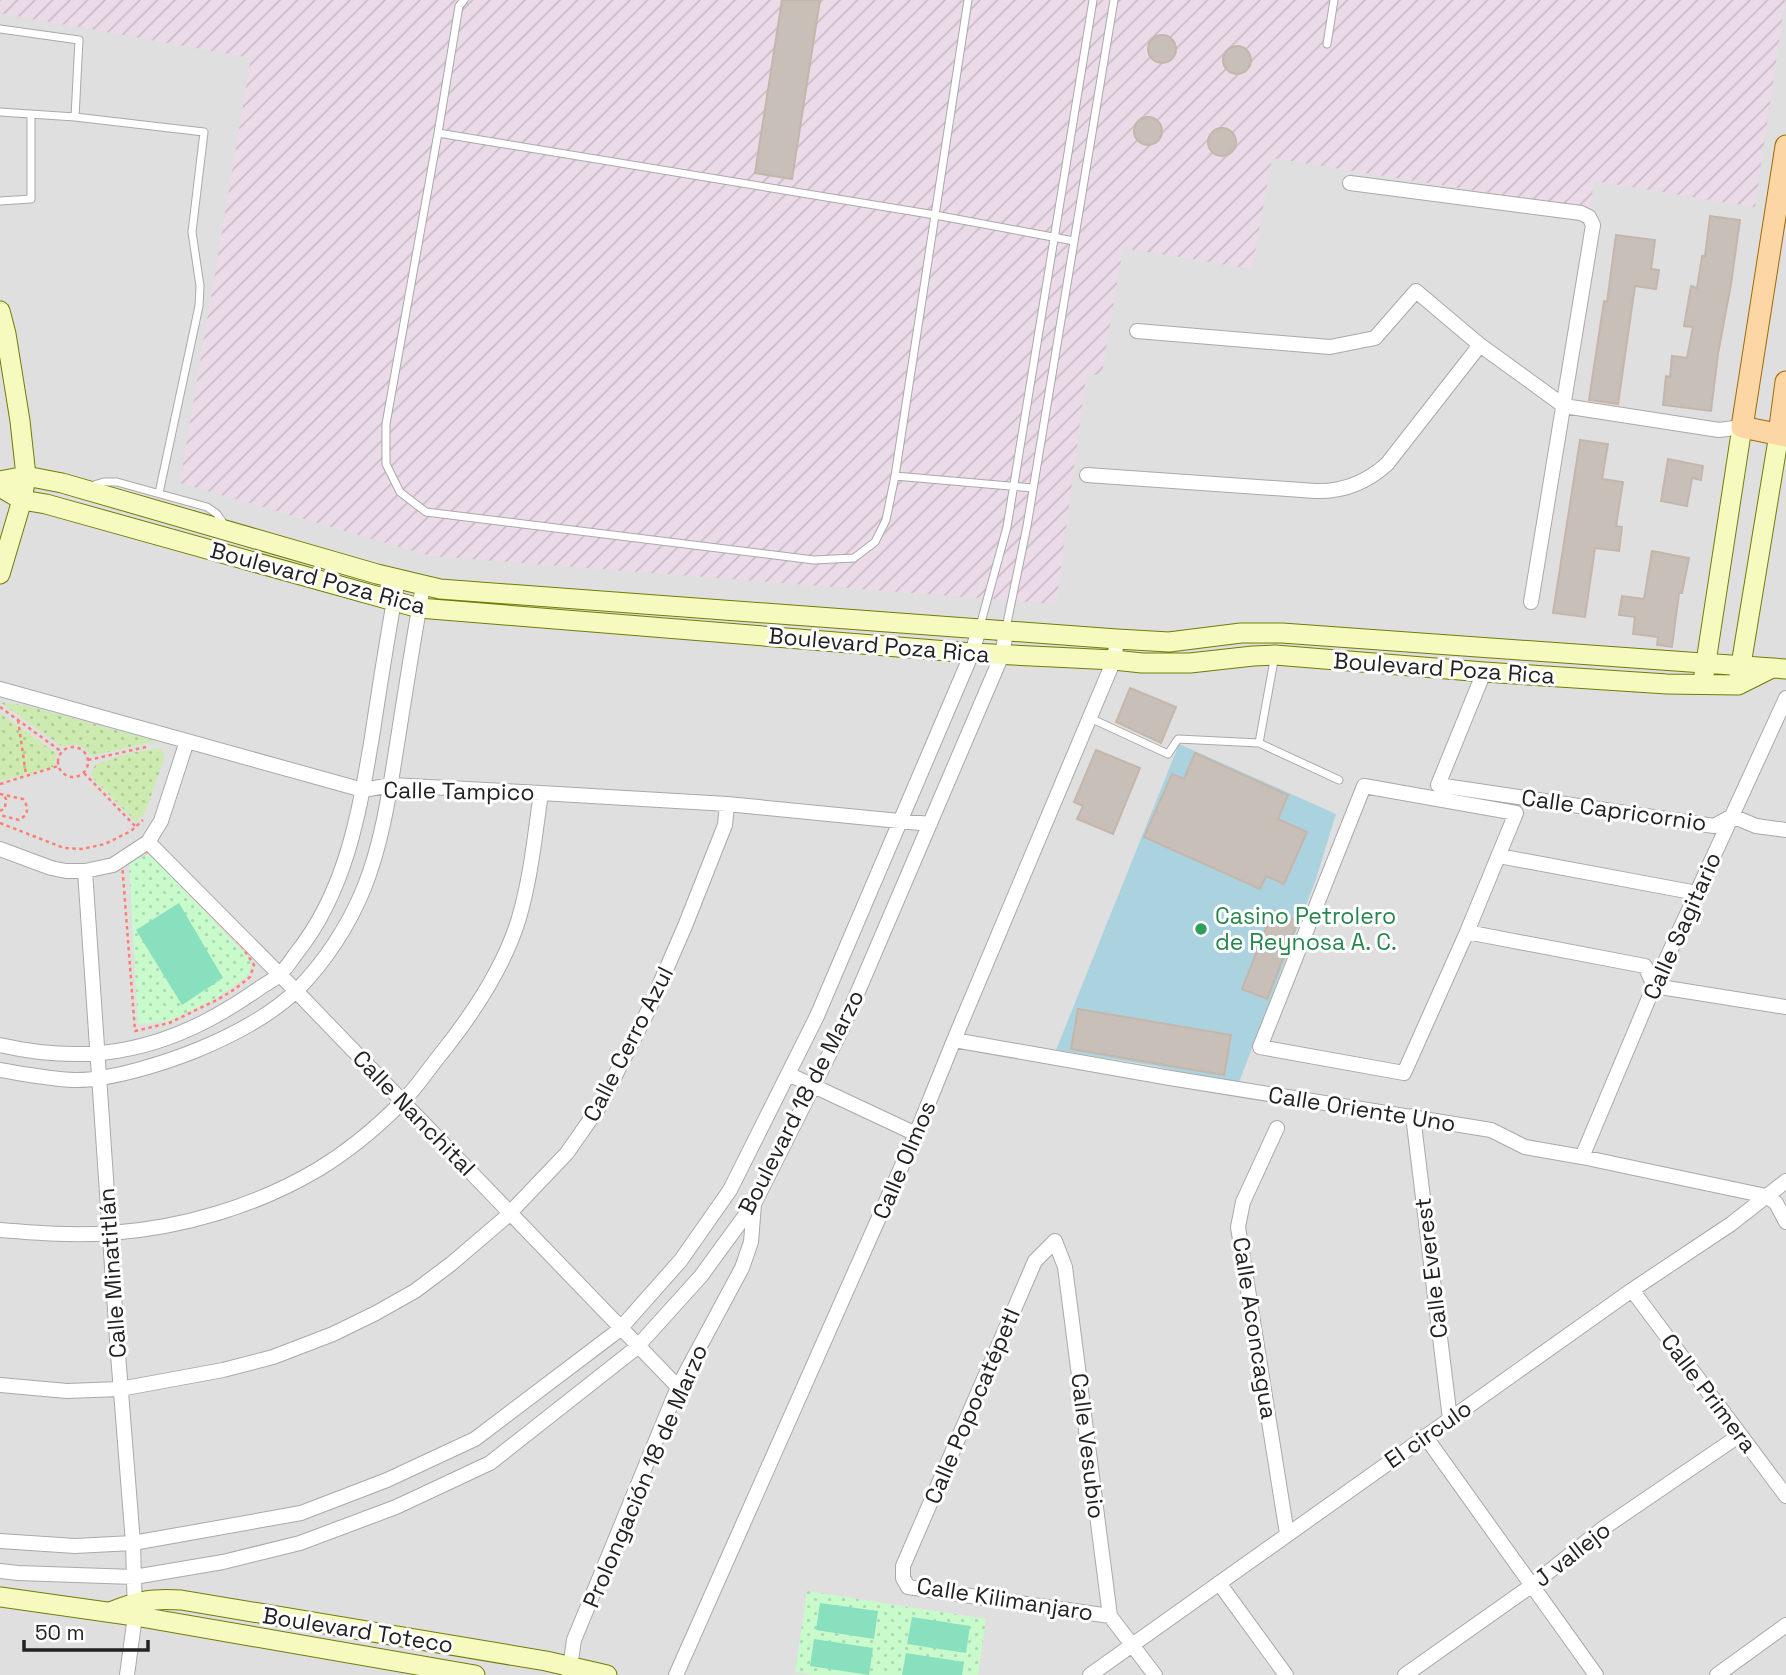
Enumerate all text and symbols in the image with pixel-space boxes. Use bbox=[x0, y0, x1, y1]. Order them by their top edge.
street label: Boulevard Poza Rica bbox=[207, 535, 429, 621]
street label: Boulevard Poza Rica bbox=[767, 620, 991, 670]
street label: Boulevard Poza Rica bbox=[1332, 645, 1556, 691]
street label: Calle Tampico bbox=[383, 775, 535, 807]
street label: Calle Capricornio bbox=[1520, 782, 1708, 838]
street label: Calle Sagitario bbox=[1636, 848, 1728, 1004]
place label: Casino Petrolero de Reynosa A. C. bbox=[1215, 901, 1397, 957]
marker: Casino Petrolero de Reynosa A. C. bbox=[1193, 921, 1209, 937]
street label: Calle Cerro Azul bbox=[576, 961, 680, 1127]
street label: Boulevard 18 de Marzo bbox=[731, 985, 871, 1219]
street label: Calle Nanchital bbox=[346, 1044, 482, 1182]
street label: Calle Oriente Uno bbox=[1266, 1079, 1458, 1139]
street label: Calle Olmos bbox=[866, 1096, 942, 1224]
street label: Calle Minatitlán bbox=[91, 1187, 133, 1359]
street label: Calle Everest bbox=[1407, 1196, 1455, 1340]
street label: Calle Aconcagua bbox=[1226, 1235, 1284, 1421]
street label: Calle Popocatépetl bbox=[917, 1304, 1027, 1508]
street label: Calle Primera bbox=[1654, 1327, 1764, 1459]
street label: Prolongación 18 de Marzo bbox=[576, 1340, 714, 1612]
street label: Calle Vesubio bbox=[1064, 1372, 1112, 1520]
street label: El circulo bbox=[1379, 1393, 1477, 1475]
street label: J vallejo bbox=[1527, 1515, 1617, 1593]
street label: Calle Kilimanjaro bbox=[915, 1570, 1095, 1628]
street label: Boulevard Toteco bbox=[261, 1600, 455, 1660]
scale bar bbox=[24, 1608, 149, 1652]
text: 50 m bbox=[35, 1619, 85, 1646]

